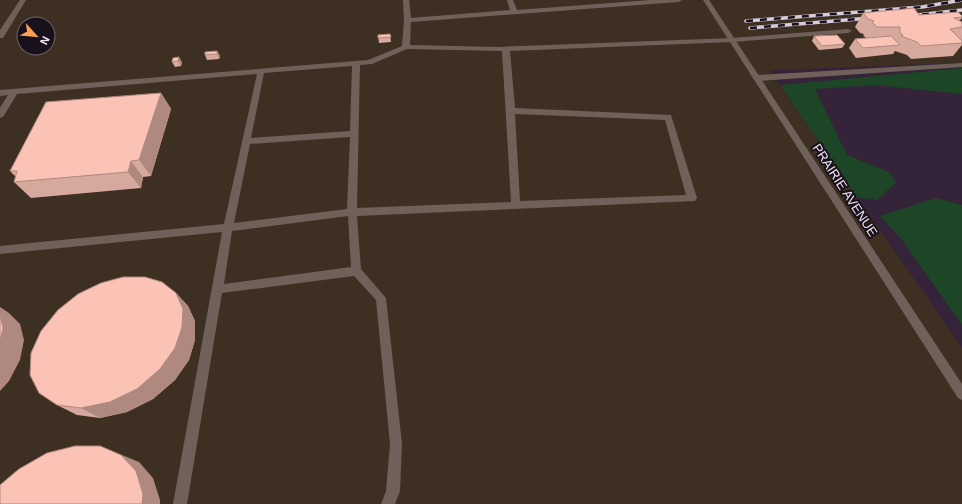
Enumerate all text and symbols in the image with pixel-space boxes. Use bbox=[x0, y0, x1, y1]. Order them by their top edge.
north arrow bbox=[16, 16, 56, 56]
text: N bbox=[38, 34, 52, 47]
street label: PRAIRIE AVENUE bbox=[809, 141, 881, 239]

